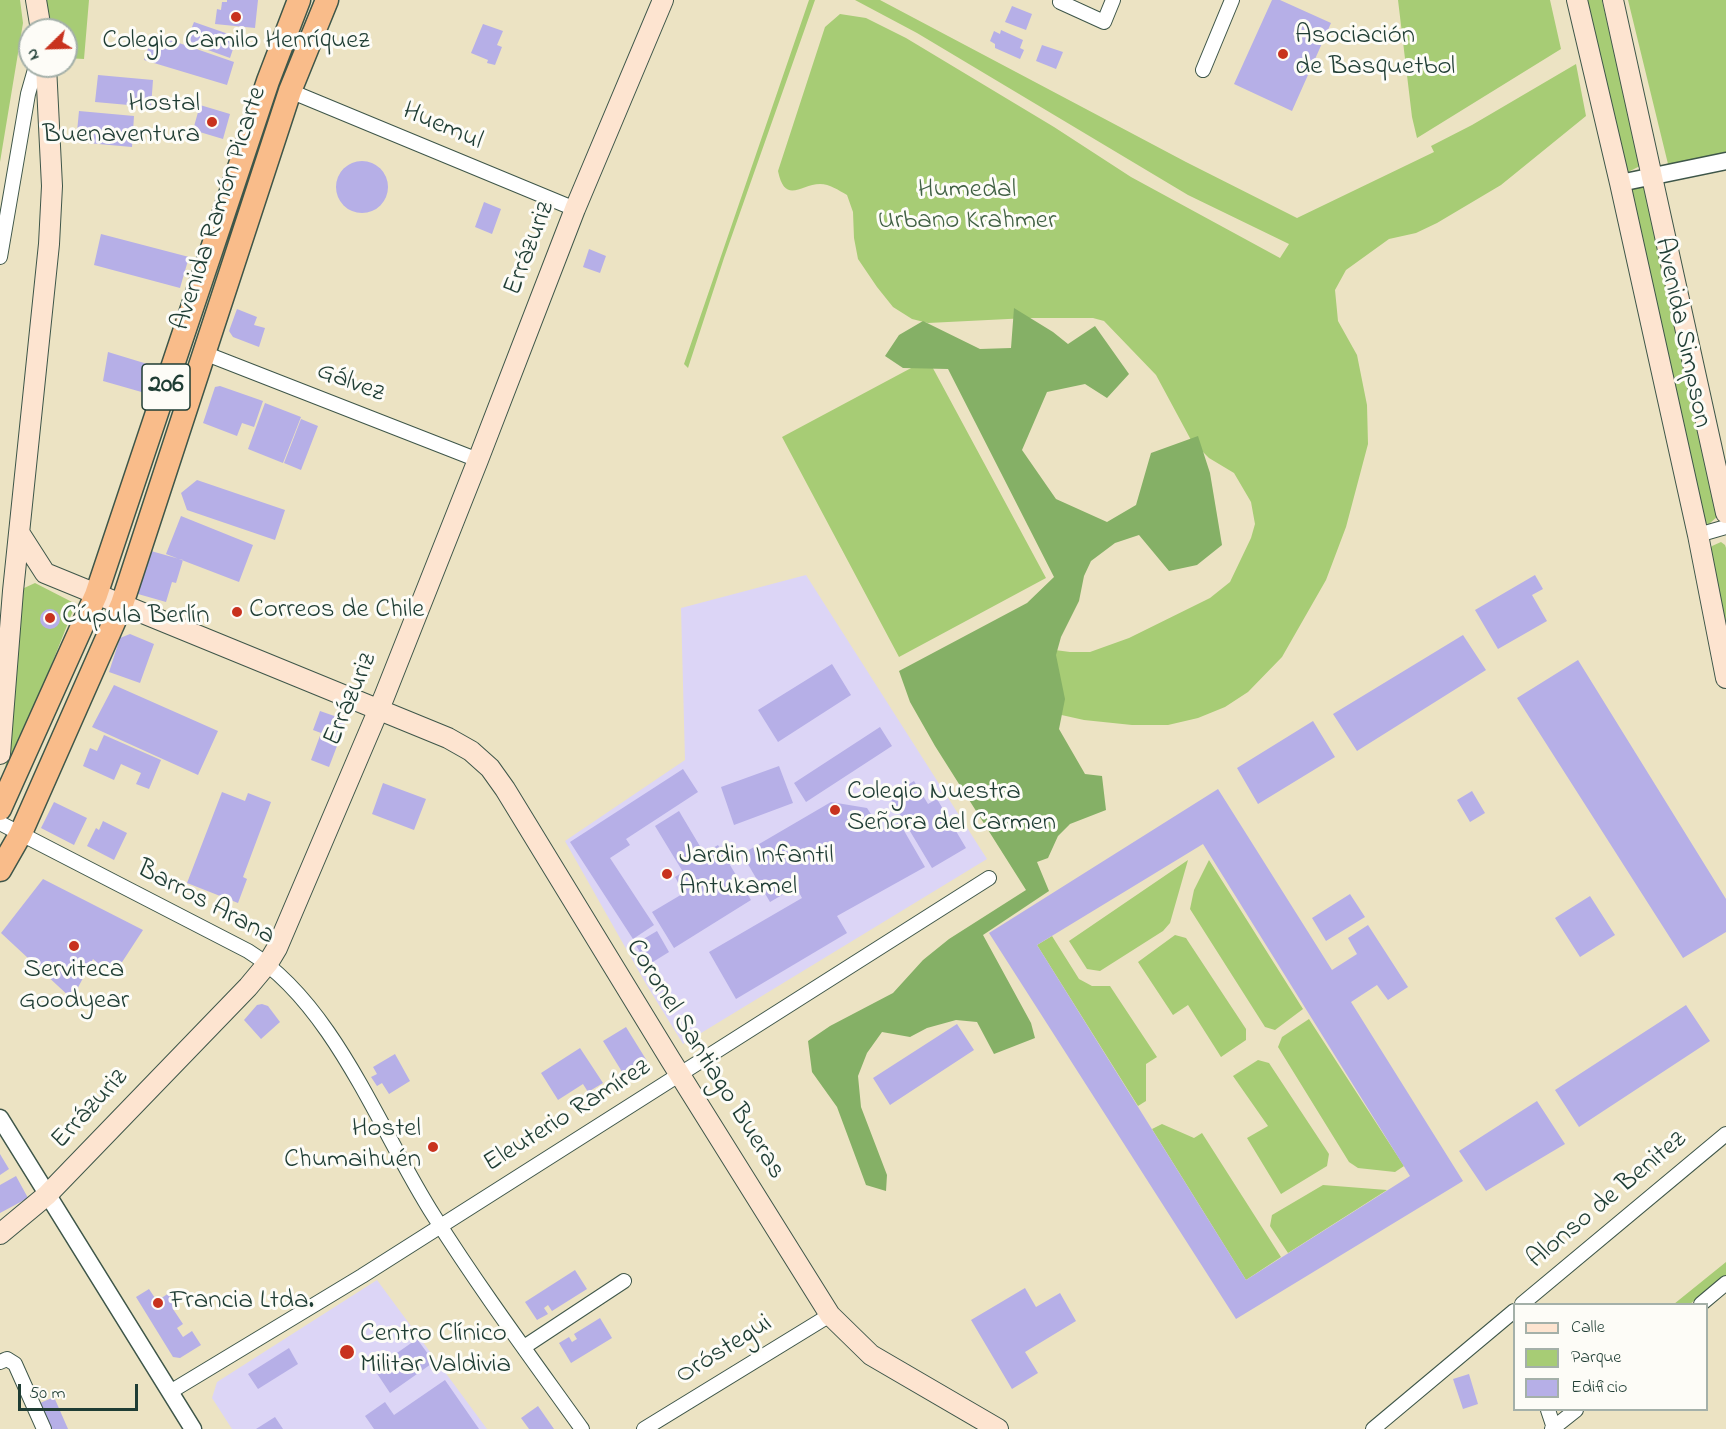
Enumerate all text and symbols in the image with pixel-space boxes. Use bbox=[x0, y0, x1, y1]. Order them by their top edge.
marker: Colegio Camilo Henríquez bbox=[229, 10, 243, 24]
north arrow bbox=[18, 18, 78, 78]
place label: Asociación de Basquetbol bbox=[1295, 22, 1455, 85]
place label: Colegio Camilo Henríquez bbox=[102, 27, 370, 59]
text: N bbox=[20, 45, 46, 64]
marker: Asociación de Basquetbol bbox=[1276, 47, 1290, 61]
street label: Avenida Ramón Picarte bbox=[166, 83, 276, 335]
place label: Hostal Buenaventura bbox=[42, 90, 200, 153]
street label: Huemul bbox=[397, 97, 487, 159]
marker: Hostal Buenaventura bbox=[205, 115, 219, 129]
park label: Humedal Urbano Krahmer bbox=[878, 176, 1056, 239]
street label: Errázuriz bbox=[498, 197, 564, 301]
street label: Avenida Simpson bbox=[1645, 235, 1717, 431]
street label: Gálvez bbox=[312, 356, 388, 412]
road number: 206 bbox=[142, 364, 190, 410]
place label: Correos de Chile bbox=[249, 596, 424, 628]
place label: Cúpula Berlín bbox=[62, 602, 209, 634]
marker: Correos de Chile bbox=[230, 605, 244, 619]
marker: Cúpula Berlín bbox=[43, 611, 57, 625]
street label: Errázuriz bbox=[318, 649, 386, 751]
place label: Colegio Nuestra Señora del Carmen bbox=[847, 778, 1056, 841]
marker: Colegio Nuestra Señora del Carmen bbox=[828, 803, 842, 817]
place label: Jardin Infantil Antukamel bbox=[679, 842, 834, 905]
street label: Barros Arana bbox=[131, 854, 279, 954]
marker: Jardin Infantil Antukamel bbox=[660, 867, 674, 881]
street label: Coronel Santiago Bueras bbox=[617, 934, 791, 1186]
marker: Serviteca Goodyear bbox=[67, 939, 81, 953]
place label: Serviteca Goodyear bbox=[19, 956, 129, 1019]
street label: Eleuterio Ramírez bbox=[479, 1053, 657, 1181]
street label: Errázuriz bbox=[46, 1063, 136, 1157]
place label: Hostel Chumaihuén bbox=[284, 1115, 421, 1178]
street label: Alonso de Benitez bbox=[1522, 1125, 1694, 1277]
marker: Hostel Chumaihuén bbox=[426, 1140, 440, 1154]
place label: Francia Ltda. bbox=[170, 1287, 314, 1319]
marker: Francia Ltda. bbox=[151, 1296, 165, 1310]
legend bbox=[1513, 1303, 1708, 1411]
street label: Oróstegui bbox=[671, 1309, 779, 1393]
text: Calle bbox=[1571, 1315, 1605, 1341]
place label: Centro Clínico Militar Valdivia bbox=[360, 1320, 511, 1383]
marker: Centro Clínico Militar Valdivia bbox=[338, 1343, 356, 1361]
text: Parque bbox=[1571, 1345, 1621, 1371]
scale bar bbox=[21, 1372, 141, 1410]
text: Edificio bbox=[1571, 1375, 1627, 1401]
text: 50 m bbox=[29, 1381, 66, 1407]

